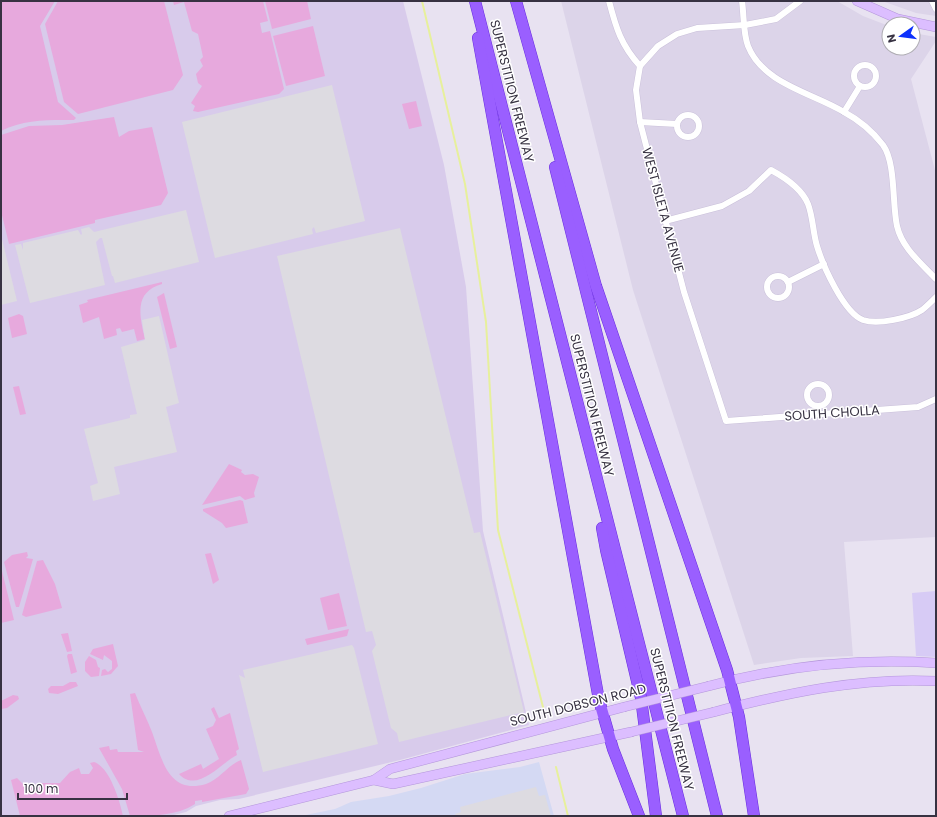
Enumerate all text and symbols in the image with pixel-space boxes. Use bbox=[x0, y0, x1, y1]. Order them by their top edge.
north arrow bbox=[881, 16, 921, 56]
street label: SUPERSTITION FREEWAY bbox=[485, 18, 539, 165]
text: N bbox=[883, 32, 900, 44]
street label: WEST ISLETA AVENUE bbox=[637, 145, 689, 275]
street label: SUPERSTITION FREEWAY bbox=[565, 332, 619, 479]
street label: SOUTH CHOLLA bbox=[784, 400, 880, 426]
street label: SUPERSTITION FREEWAY bbox=[645, 646, 699, 793]
street label: SOUTH DOBSON ROAD bbox=[508, 679, 648, 731]
scale bar bbox=[18, 775, 127, 801]
text: 100 m bbox=[24, 780, 58, 797]

